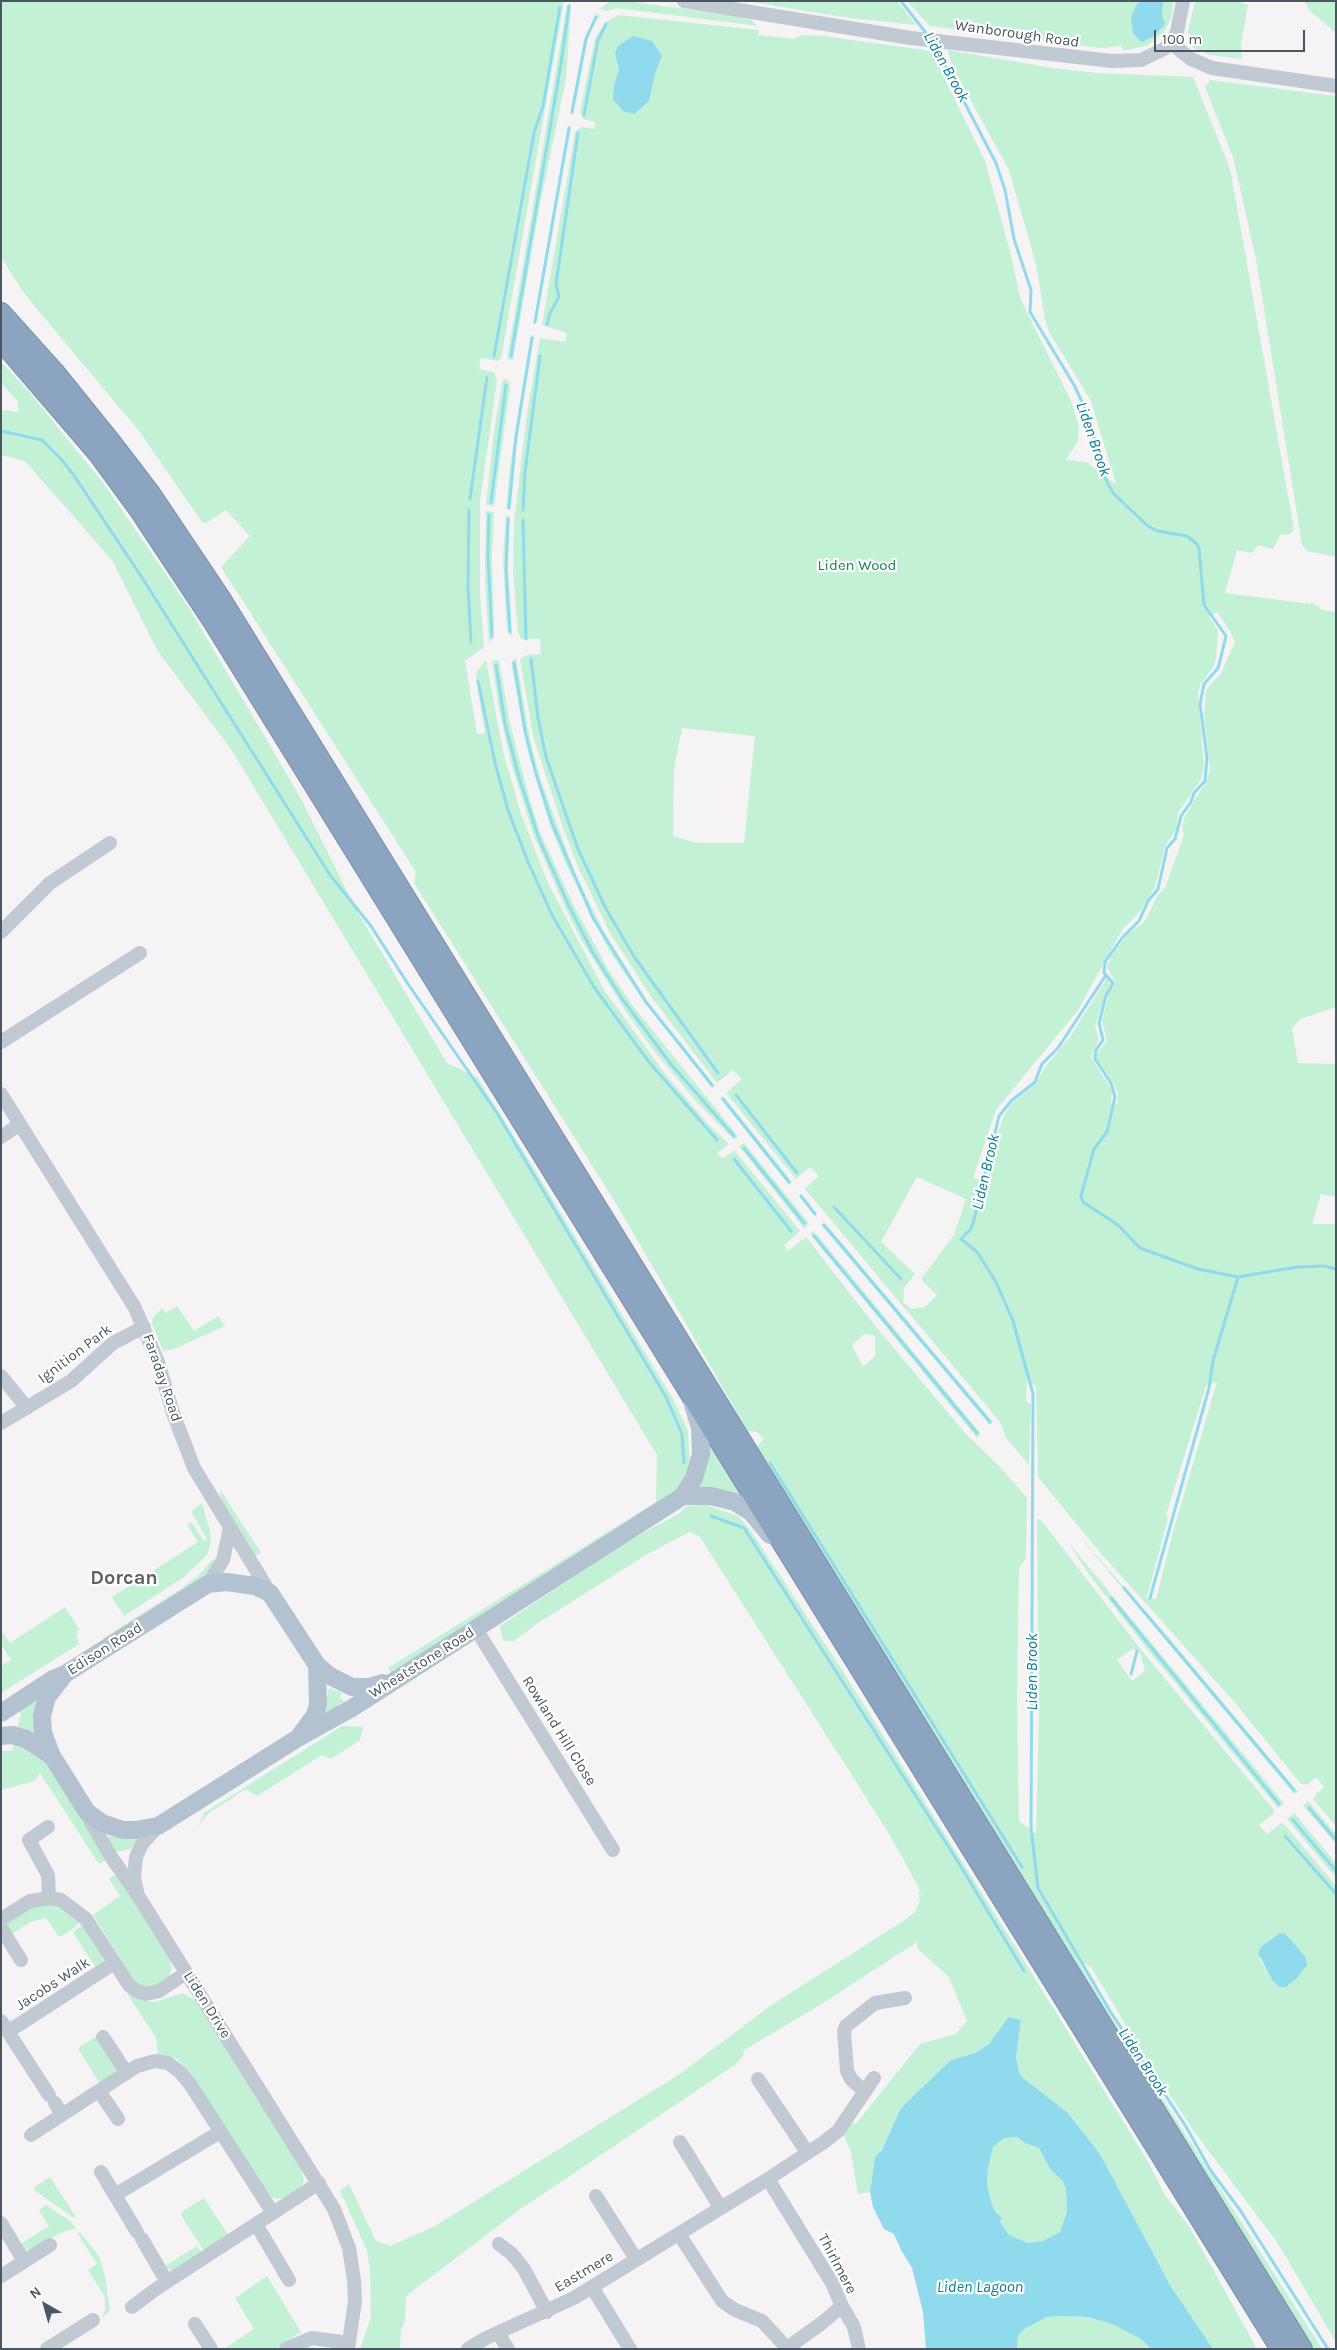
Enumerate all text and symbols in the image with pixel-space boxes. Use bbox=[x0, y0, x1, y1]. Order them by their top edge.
street label: Wanborough Road bbox=[954, 16, 1080, 52]
scale bar bbox=[1157, 20, 1308, 52]
water label: Liden Brook bbox=[919, 28, 973, 106]
text: 100 m bbox=[1162, 30, 1202, 48]
water label: Liden Brook bbox=[1071, 399, 1115, 479]
park label: Liden Wood bbox=[818, 557, 896, 575]
water label: Liden Brook bbox=[968, 1132, 1004, 1212]
street label: Ignition Park bbox=[35, 1320, 115, 1388]
street label: Faraday Road bbox=[139, 1332, 185, 1424]
district label: Dorcan bbox=[90, 1566, 158, 1590]
street label: Edison Road bbox=[64, 1619, 146, 1679]
street label: Wheatstone Road bbox=[366, 1623, 478, 1703]
water label: Liden Brook bbox=[1022, 1633, 1042, 1711]
street label: Rowland Hill Close bbox=[518, 1673, 600, 1789]
street label: Jacobs Walk bbox=[13, 1953, 93, 2015]
street label: Liden Drive bbox=[179, 1968, 235, 2042]
water label: Liden Brook bbox=[1114, 2024, 1172, 2100]
street label: Thirlmere bbox=[814, 2231, 860, 2297]
street label: Eastmere bbox=[551, 2248, 617, 2296]
water label: Liden Lagoon bbox=[937, 2277, 1023, 2297]
north arrow bbox=[20, 2280, 70, 2330]
text: N bbox=[26, 2283, 45, 2303]

